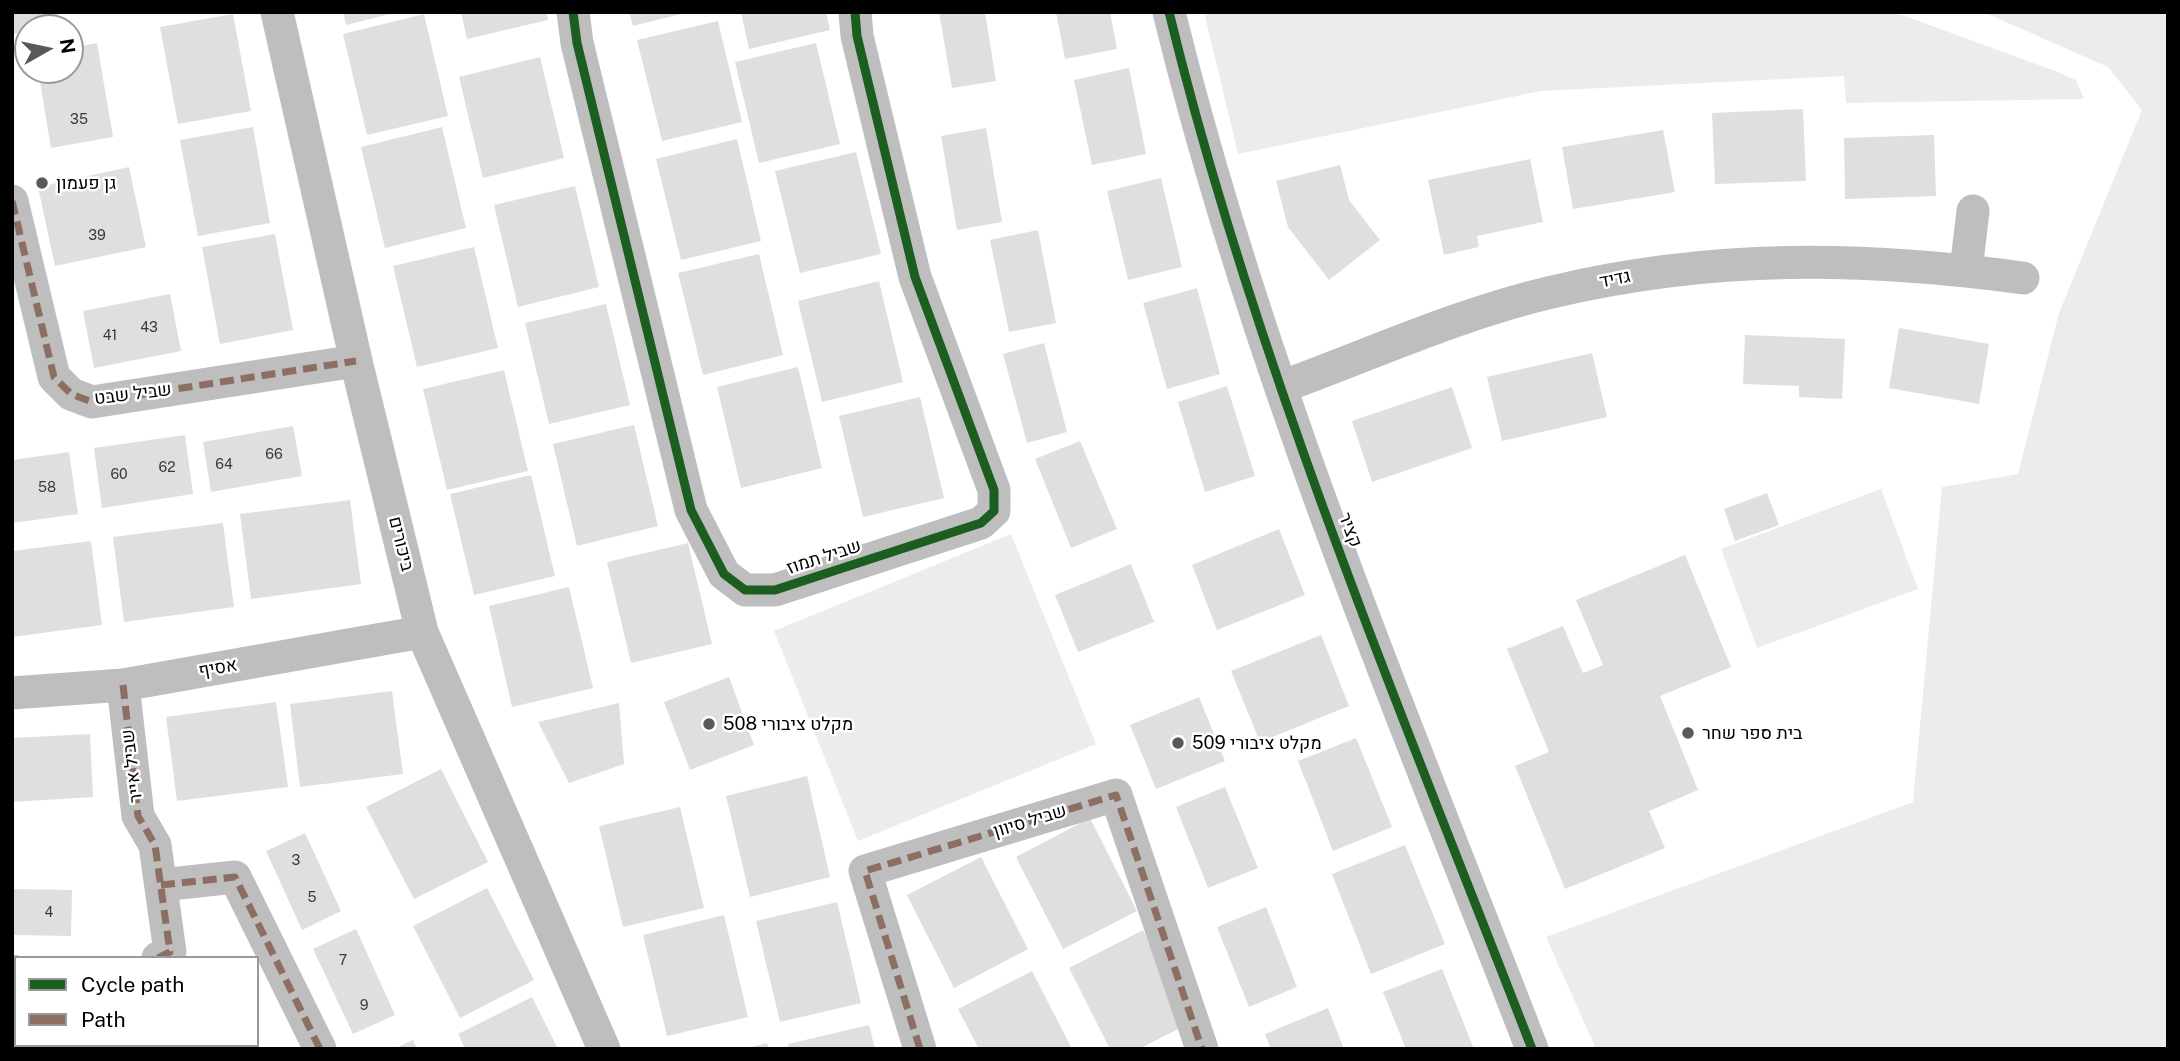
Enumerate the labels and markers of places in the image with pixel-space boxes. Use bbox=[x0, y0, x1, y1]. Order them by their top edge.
place label: גן פעמון bbox=[56, 172, 116, 194]
marker: גן פעמון bbox=[34, 175, 50, 191]
place label: מקלט ציבורי 508 bbox=[723, 713, 853, 735]
marker: מקלט ציבורי 508 bbox=[701, 716, 717, 732]
place label: בית ספר שחר bbox=[1702, 722, 1803, 744]
marker: בית ספר שחר bbox=[1680, 725, 1696, 741]
place label: מקלט ציבורי 509 bbox=[1192, 732, 1322, 754]
marker: מקלט ציבורי 509 bbox=[1170, 735, 1186, 751]

